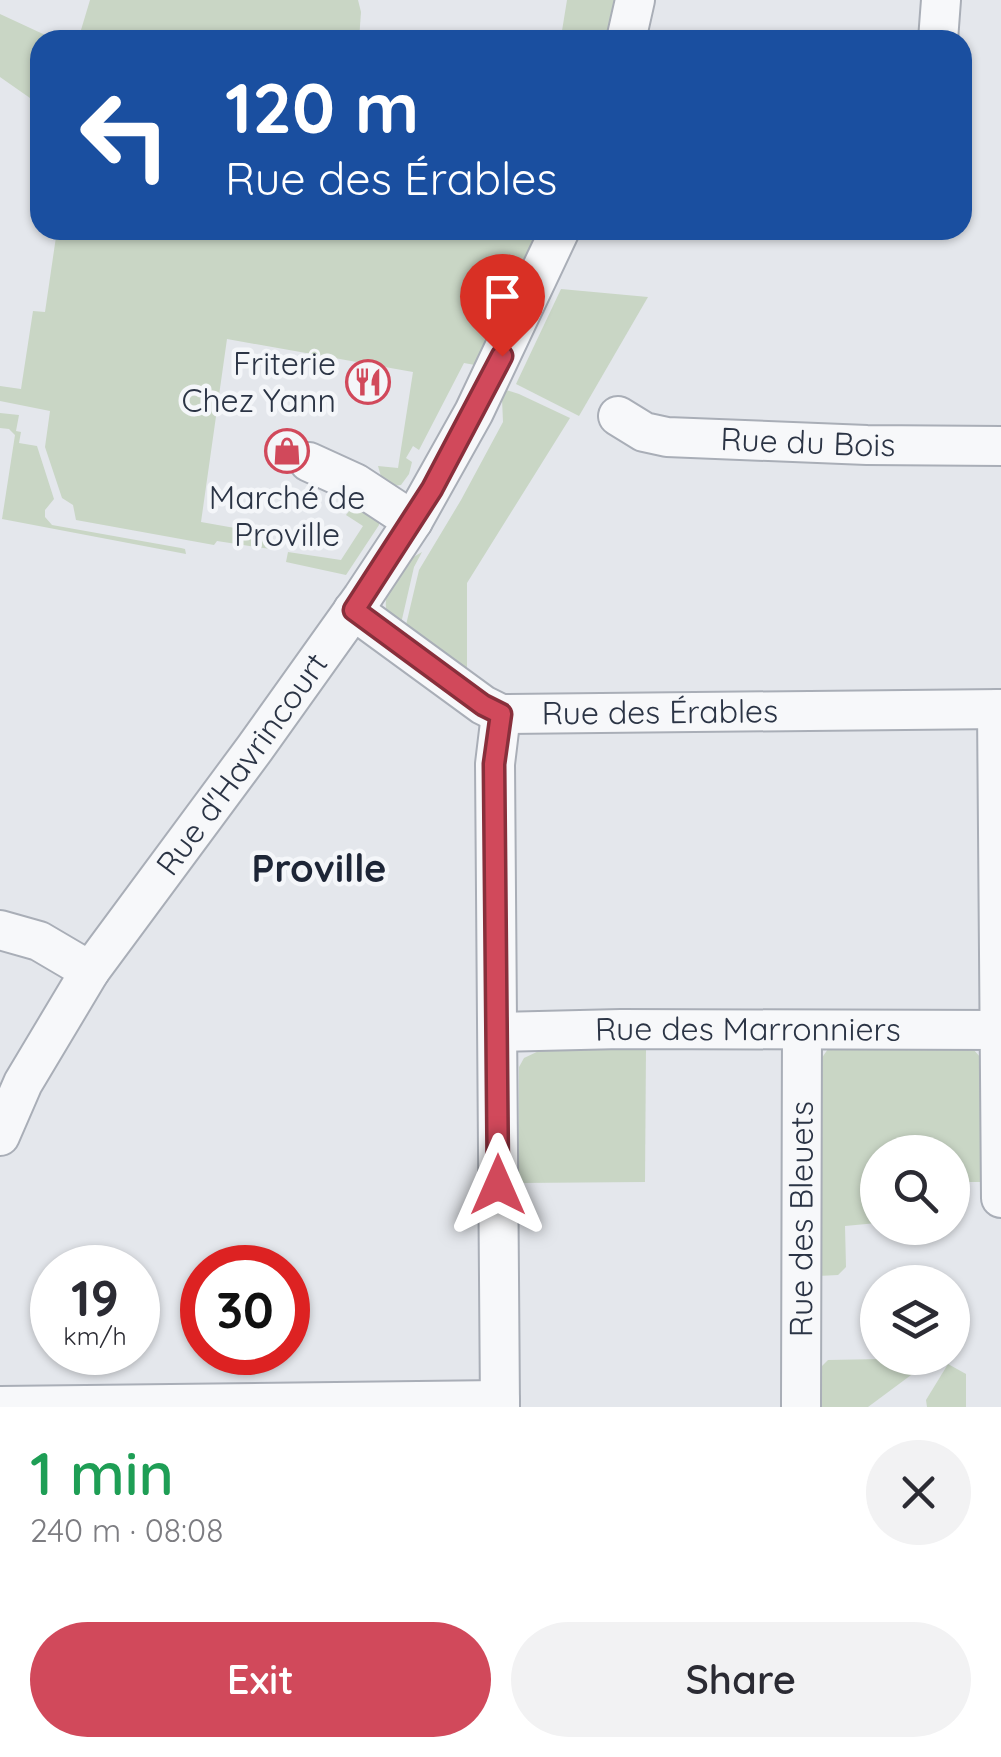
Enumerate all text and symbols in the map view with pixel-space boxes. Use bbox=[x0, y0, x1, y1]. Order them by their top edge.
text: 120 m bbox=[225, 63, 419, 151]
icon: left bbox=[60, 70, 190, 200]
text: Rue des Érables bbox=[225, 150, 557, 206]
pin bbox=[460, 254, 545, 357]
icon: arrive bbox=[475, 269, 530, 324]
place label: Friterie Chez Yann bbox=[182, 343, 336, 420]
restaurant icon: Friterie Chez Yann bbox=[345, 359, 391, 405]
street label: Rue du Bois bbox=[720, 418, 895, 464]
shop icon: Marché de Proville bbox=[264, 428, 310, 474]
place label: Marché de Proville bbox=[209, 477, 365, 554]
street label: Rue d'Havrincourt bbox=[147, 644, 336, 883]
street label: Rue des Érables bbox=[541, 690, 778, 733]
district label: Proville bbox=[252, 844, 386, 892]
street label: Rue des Marronniers bbox=[595, 1008, 901, 1049]
street label: Rue des Bleuets bbox=[780, 1101, 821, 1337]
position arrow bbox=[446, 1133, 550, 1237]
map controls bbox=[860, 1135, 970, 1375]
button: search bbox=[860, 1135, 970, 1245]
speed limit sign: 30 bbox=[180, 1245, 310, 1375]
button: layers bbox=[860, 1265, 970, 1375]
text: 19 bbox=[71, 1266, 119, 1329]
text: km/h bbox=[63, 1320, 127, 1351]
text: 1 min bbox=[30, 1435, 174, 1510]
button: close bbox=[866, 1440, 971, 1545]
text: 240 m · 08:08 bbox=[30, 1510, 223, 1550]
button: Exit bbox=[30, 1622, 491, 1737]
button: Share bbox=[511, 1622, 971, 1737]

